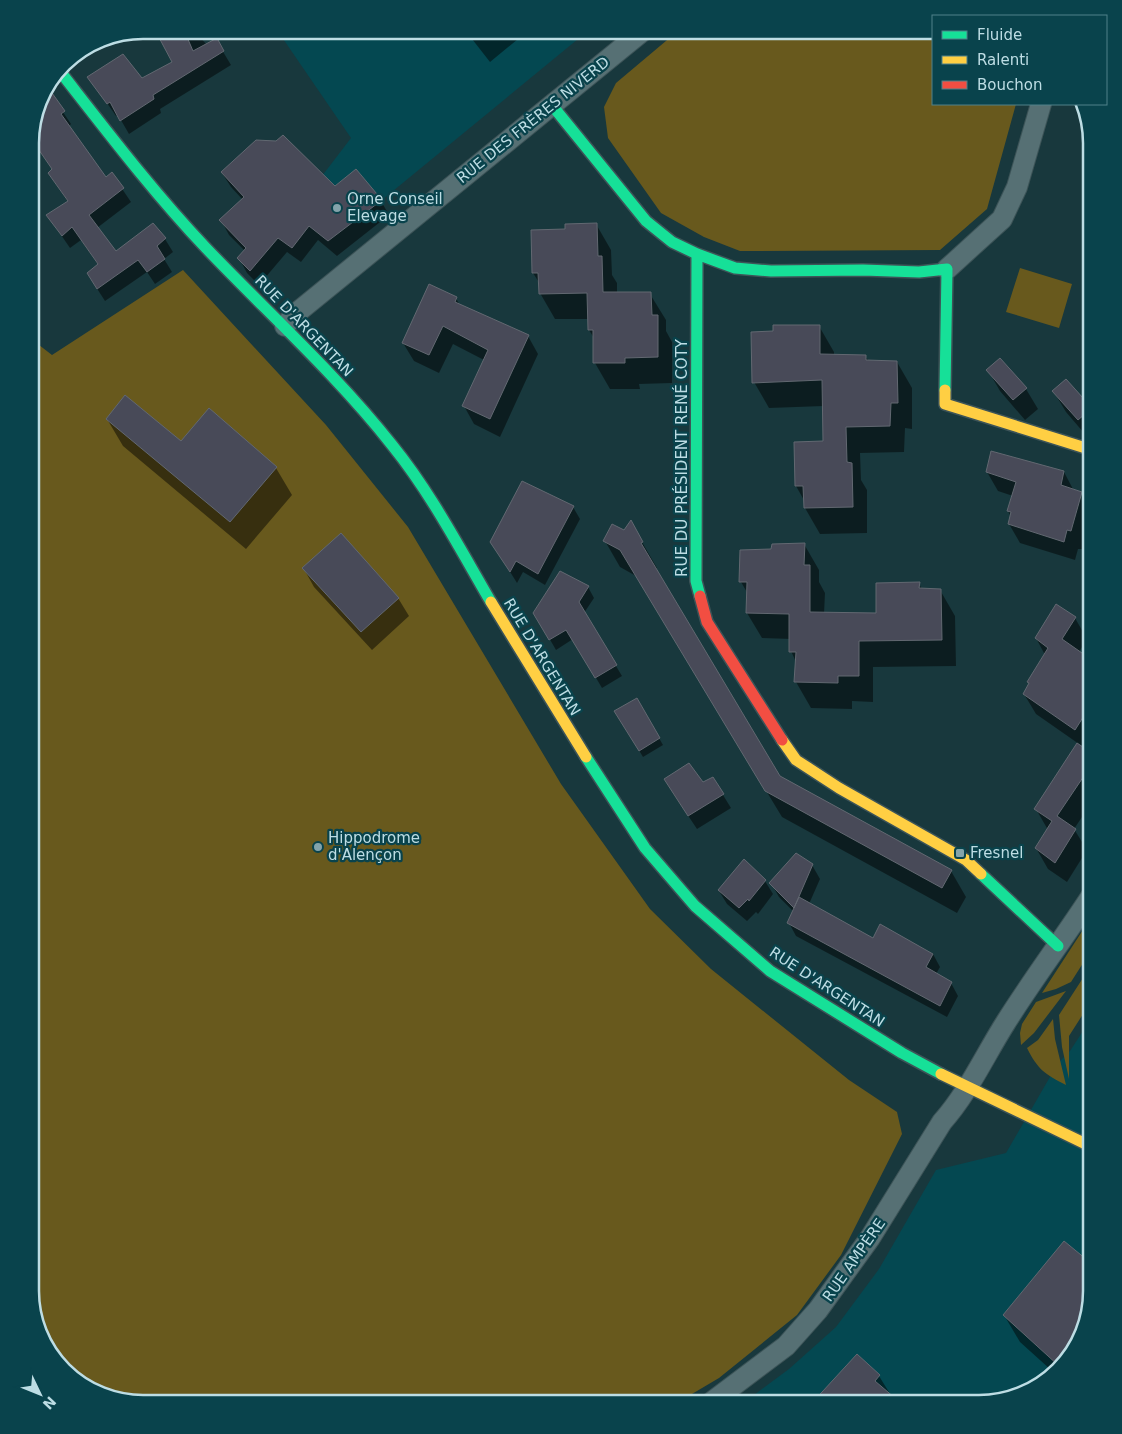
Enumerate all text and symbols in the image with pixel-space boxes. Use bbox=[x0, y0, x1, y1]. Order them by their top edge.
legend bbox=[932, 15, 1107, 105]
text: Fluide bbox=[977, 26, 1022, 44]
text: Ralenti bbox=[977, 51, 1029, 69]
street label: RUE DES FRÈRES NIVERD bbox=[452, 52, 613, 187]
text: Bouchon bbox=[977, 76, 1042, 94]
place label: Orne Conseil Elevage bbox=[347, 190, 443, 225]
marker: Orne Conseil Elevage bbox=[331, 202, 343, 214]
street label: RUE D'ARGENTAN bbox=[251, 272, 357, 380]
street label: RUE DU PRÉSIDENT RENÉ COTY bbox=[672, 338, 691, 577]
street label: RUE D'ARGENTAN bbox=[500, 595, 584, 719]
place label: Hippodrome d'Alençon bbox=[328, 829, 420, 864]
marker: Hippodrome d'Alençon bbox=[312, 841, 324, 853]
place label: Fresnel bbox=[970, 844, 1023, 862]
marker: Fresnel bbox=[954, 847, 966, 859]
street label: RUE D'ARGENTAN bbox=[766, 943, 888, 1031]
street label: RUE AMPÈRE bbox=[818, 1214, 889, 1305]
north arrow bbox=[15, 1369, 65, 1419]
text: N bbox=[40, 1393, 59, 1413]

